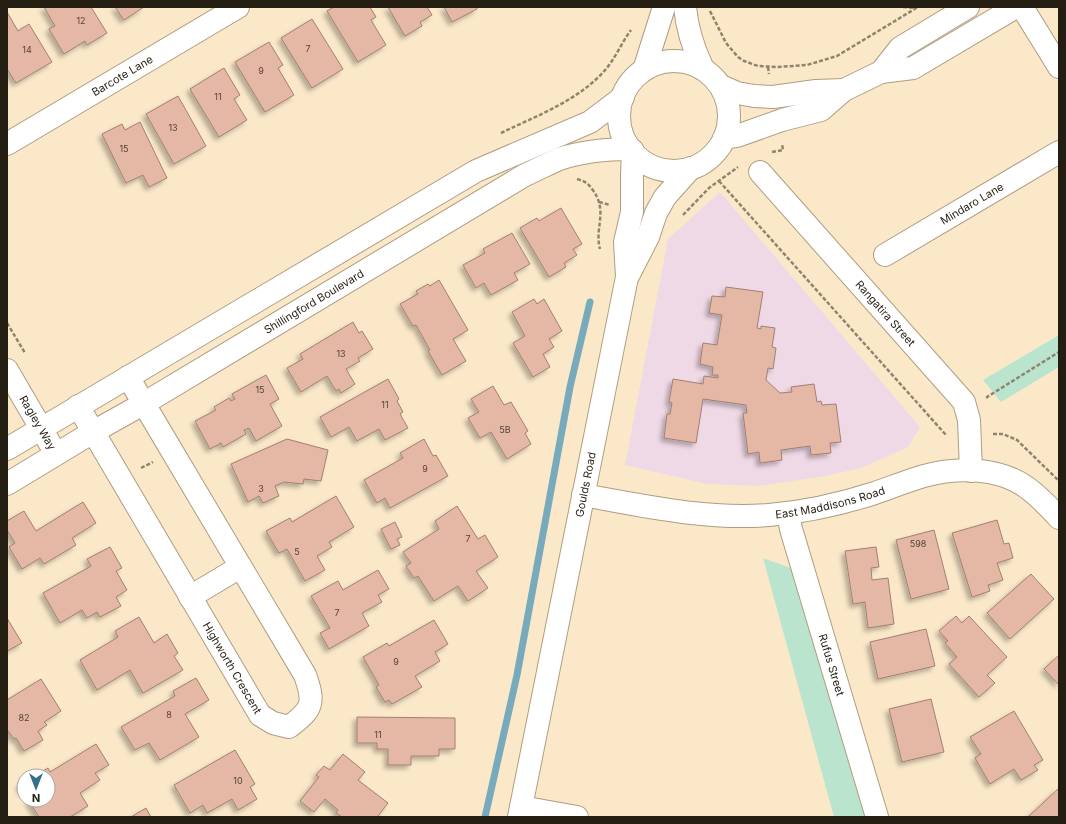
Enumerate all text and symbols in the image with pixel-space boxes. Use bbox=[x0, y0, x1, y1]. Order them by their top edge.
house number: 12 bbox=[76, 15, 86, 26]
house number: 7 bbox=[305, 43, 311, 54]
house number: 14 bbox=[22, 44, 32, 55]
street label: Barcote Lane bbox=[89, 52, 155, 99]
house number: 9 bbox=[258, 65, 264, 76]
house number: 11 bbox=[214, 91, 222, 102]
house number: 13 bbox=[168, 122, 178, 133]
house number: 15 bbox=[119, 143, 129, 154]
street label: Mindaro Lane bbox=[938, 179, 1006, 228]
street label: Shillingford Boulevard bbox=[261, 266, 366, 337]
street label: Rangatira Street bbox=[852, 278, 919, 350]
house number: 13 bbox=[336, 348, 346, 359]
house number: 15 bbox=[255, 384, 265, 395]
street label: Ragley Way bbox=[16, 393, 59, 452]
house number: 11 bbox=[381, 399, 389, 410]
house number: 5B bbox=[499, 424, 511, 435]
street label: Goulds Road bbox=[572, 451, 599, 518]
house number: 9 bbox=[422, 463, 428, 474]
house number: 3 bbox=[258, 483, 264, 494]
street label: East Maddisons Road bbox=[775, 483, 887, 521]
house number: 7 bbox=[465, 533, 471, 544]
house number: 598 bbox=[910, 538, 927, 549]
house number: 5 bbox=[294, 546, 300, 557]
house number: 7 bbox=[334, 607, 340, 618]
street label: Highworth Crescent bbox=[200, 620, 265, 717]
street label: Rufus Street bbox=[816, 632, 848, 698]
house number: 9 bbox=[393, 656, 399, 667]
house number: 8 bbox=[166, 709, 172, 720]
house number: 82 bbox=[18, 712, 30, 723]
house number: 11 bbox=[374, 729, 382, 740]
north arrow bbox=[16, 768, 56, 808]
house number: 10 bbox=[233, 775, 243, 786]
text: N bbox=[32, 791, 40, 805]

